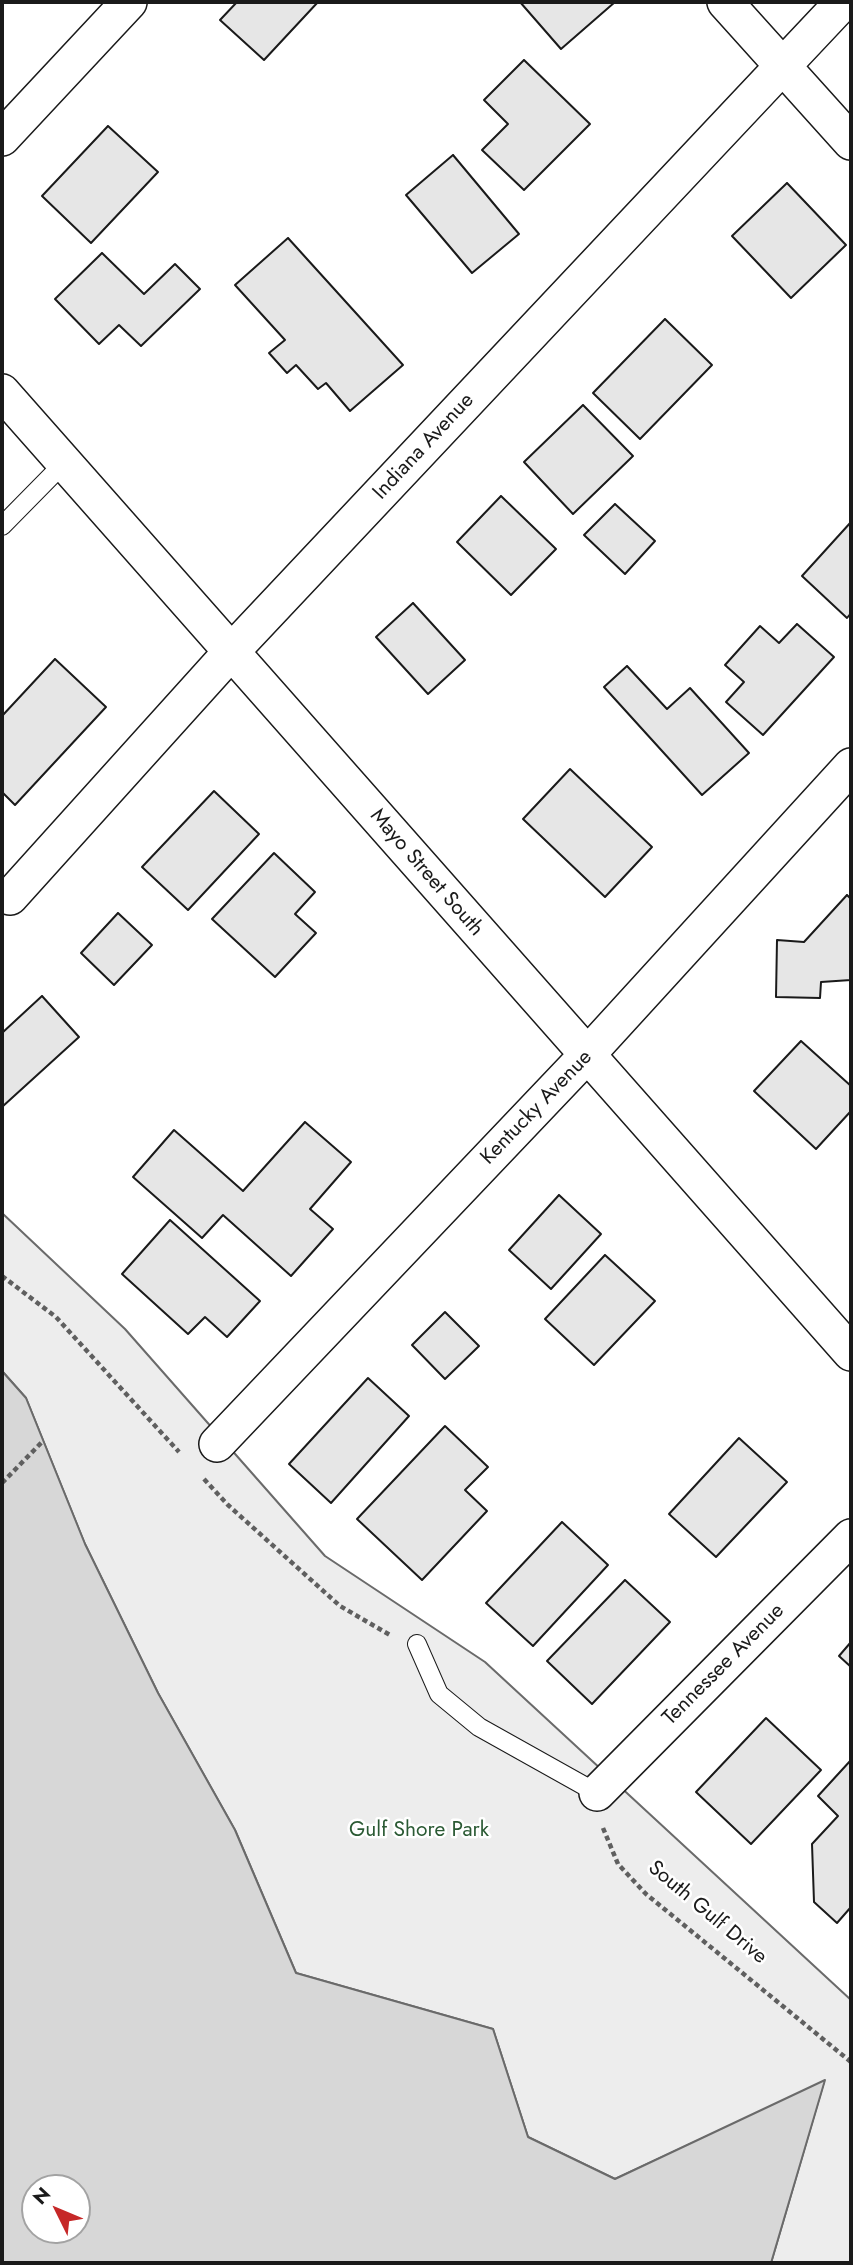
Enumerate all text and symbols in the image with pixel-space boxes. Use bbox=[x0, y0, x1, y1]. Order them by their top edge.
street label: Indiana Avenue bbox=[368, 388, 480, 506]
street label: Mayo Street South bbox=[364, 804, 488, 942]
street label: Kentucky Avenue bbox=[476, 1045, 598, 1171]
street label: Tennessee Avenue bbox=[658, 1599, 790, 1731]
park label: Gulf Shore Park bbox=[349, 1818, 489, 1844]
street label: South Gulf Drive bbox=[642, 1856, 772, 1970]
north arrow bbox=[21, 2174, 91, 2244]
text: N bbox=[27, 2181, 57, 2210]

